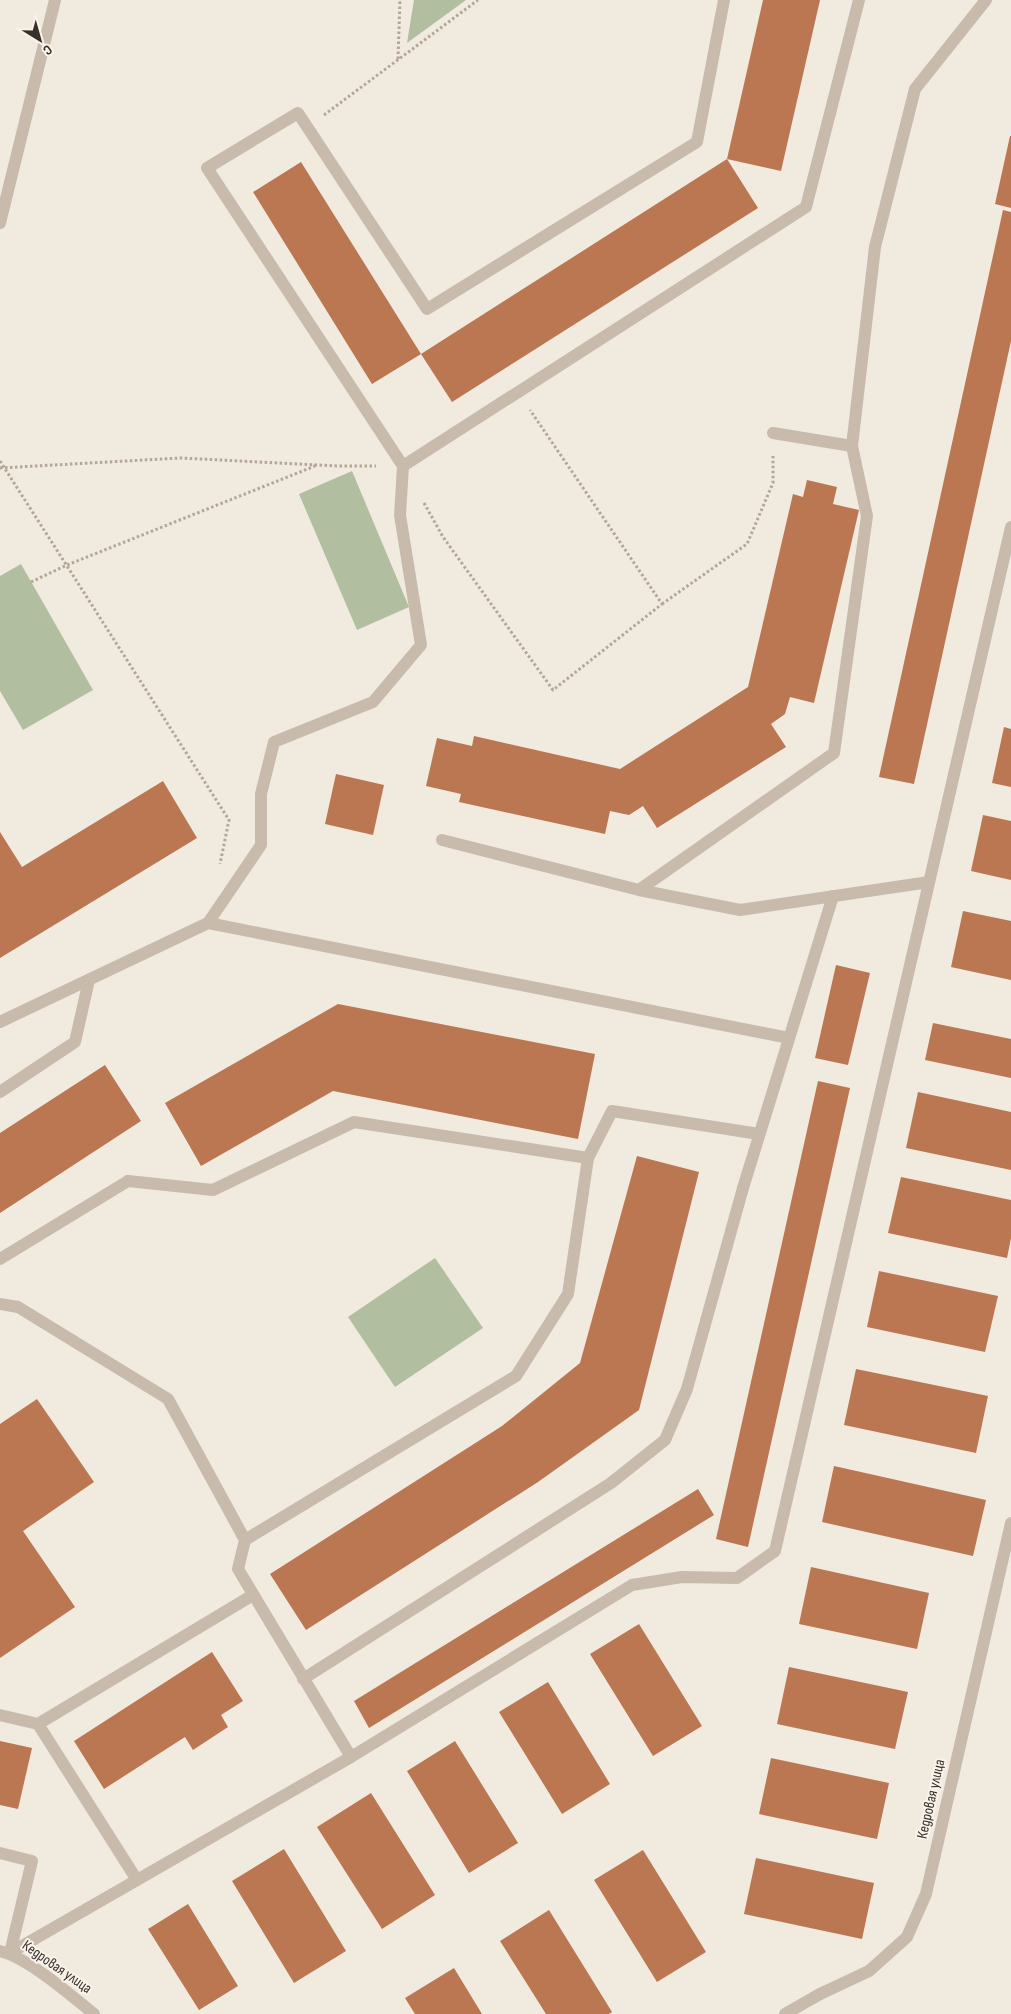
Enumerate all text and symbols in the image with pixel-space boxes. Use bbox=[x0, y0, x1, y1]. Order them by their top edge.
north arrow bbox=[15, 15, 65, 65]
text: С bbox=[40, 41, 56, 59]
street label: Кедровая улица bbox=[913, 1757, 949, 1841]
street label: Кедровая улица bbox=[18, 1936, 96, 1998]

